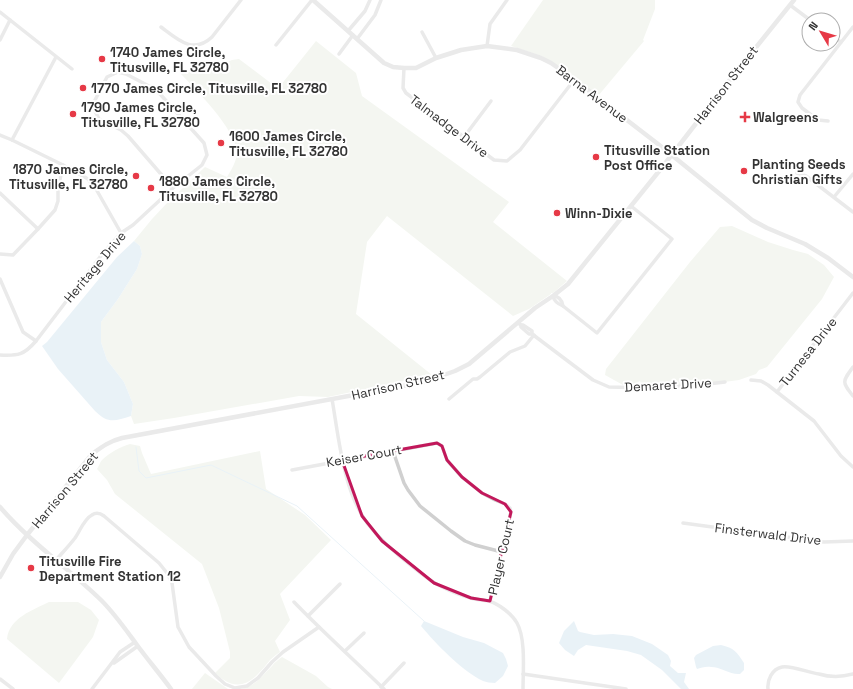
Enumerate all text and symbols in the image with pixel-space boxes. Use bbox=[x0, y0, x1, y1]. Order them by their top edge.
north arrow bbox=[801, 12, 841, 52]
text: N bbox=[805, 19, 821, 33]
street label: Harrison Street bbox=[690, 42, 762, 128]
place label: 1740 James Circle, Titusville, FL 32780 bbox=[110, 44, 229, 76]
marker: 1740 James Circle, Titusville, FL 32780 bbox=[97, 54, 107, 64]
street label: Barna Avenue bbox=[553, 61, 631, 127]
place label: 1770 James Circle, Titusville, FL 32780 bbox=[91, 80, 327, 97]
marker: 1770 James Circle, Titusville, FL 32780 bbox=[78, 83, 88, 93]
street label: Talmadge Drive bbox=[406, 91, 492, 161]
place label: 1790 James Circle, Titusville, FL 32780 bbox=[81, 99, 200, 131]
marker: 1790 James Circle, Titusville, FL 32780 bbox=[68, 109, 78, 119]
place label: Walgreens bbox=[753, 109, 819, 126]
marker: Walgreens bbox=[740, 112, 750, 122]
place label: 1600 James Circle, Titusville, FL 32780 bbox=[229, 128, 348, 160]
marker: 1600 James Circle, Titusville, FL 32780 bbox=[216, 138, 226, 148]
place label: Titusville Station Post Office bbox=[604, 142, 710, 174]
marker: Titusville Station Post Office bbox=[591, 152, 601, 162]
place label: Planting Seeds Christian Gifts bbox=[752, 156, 846, 188]
place label: 1870 James Circle, Titusville, FL 32780 bbox=[9, 161, 128, 193]
marker: Planting Seeds Christian Gifts bbox=[739, 166, 749, 176]
marker: 1870 James Circle, Titusville, FL 32780 bbox=[131, 171, 141, 181]
place label: 1880 James Circle, Titusville, FL 32780 bbox=[159, 173, 278, 205]
marker: 1880 James Circle, Titusville, FL 32780 bbox=[146, 183, 156, 193]
place label: Winn-Dixie bbox=[565, 205, 633, 222]
marker: Winn-Dixie bbox=[552, 208, 562, 218]
street label: Heritage Drive bbox=[60, 228, 130, 306]
street label: Turnesa Drive bbox=[775, 314, 841, 390]
street label: Harrison Street bbox=[350, 366, 446, 404]
street label: Demaret Drive bbox=[624, 374, 712, 396]
street label: Keiser Court bbox=[325, 441, 403, 471]
street label: Harrison Street bbox=[28, 448, 102, 532]
street label: Player Court bbox=[484, 517, 518, 597]
street label: Finsterwald Drive bbox=[714, 519, 822, 549]
place label: Titusville Fire Department Station 12 bbox=[39, 553, 181, 585]
marker: Titusville Fire Department Station 12 bbox=[26, 563, 36, 573]

